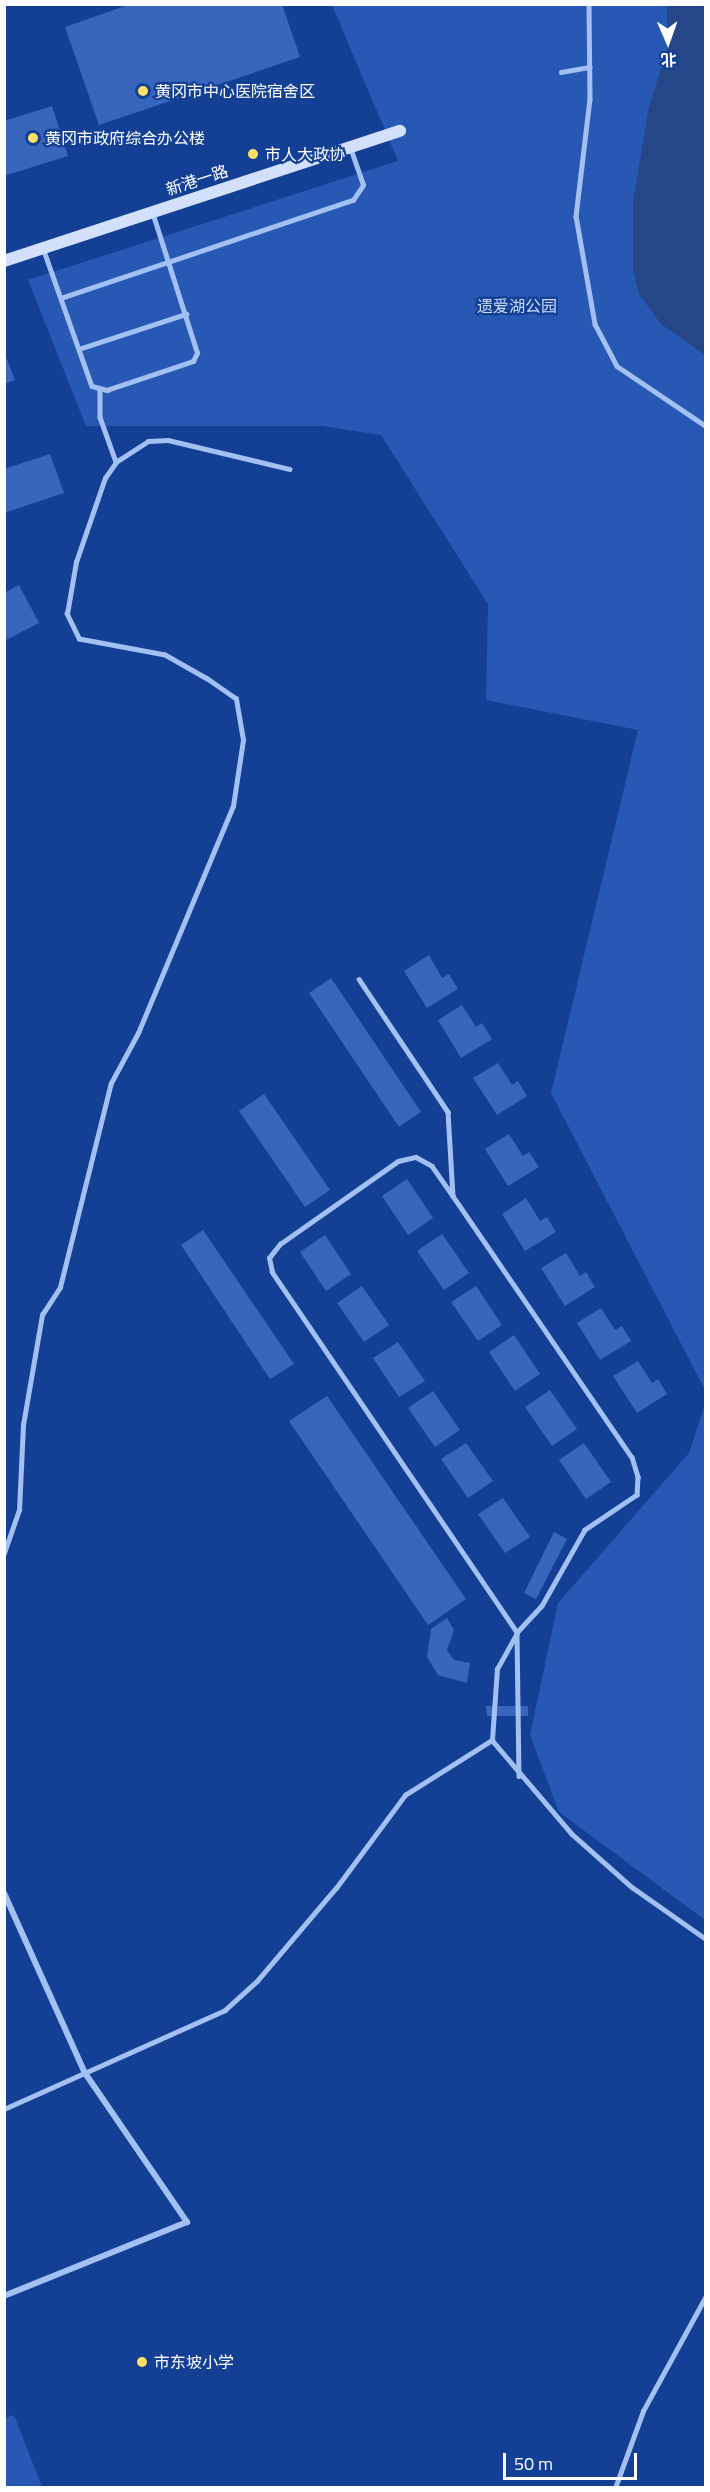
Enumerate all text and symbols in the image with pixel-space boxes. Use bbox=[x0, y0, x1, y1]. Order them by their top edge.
north arrow bbox=[638, 12, 698, 72]
text: 北 bbox=[660, 48, 677, 72]
place label: 黄冈市中心医院宿舍区 bbox=[155, 81, 315, 101]
marker: 黄冈市中心医院宿舍区 bbox=[136, 84, 150, 98]
place label: 黄冈市政府综合办公楼 bbox=[45, 128, 205, 148]
marker: 黄冈市政府综合办公楼 bbox=[26, 131, 40, 145]
place label: 市人大政协 bbox=[265, 144, 345, 164]
marker: 市人大政协 bbox=[246, 147, 260, 161]
street label: 新港一路 bbox=[164, 161, 230, 199]
park label: 遗爱湖公园 bbox=[477, 296, 557, 316]
place label: 市东坡小学 bbox=[154, 2352, 234, 2372]
marker: 市东坡小学 bbox=[135, 2355, 149, 2369]
scale bar bbox=[506, 2441, 640, 2479]
text: 50 m bbox=[514, 2450, 553, 2477]

